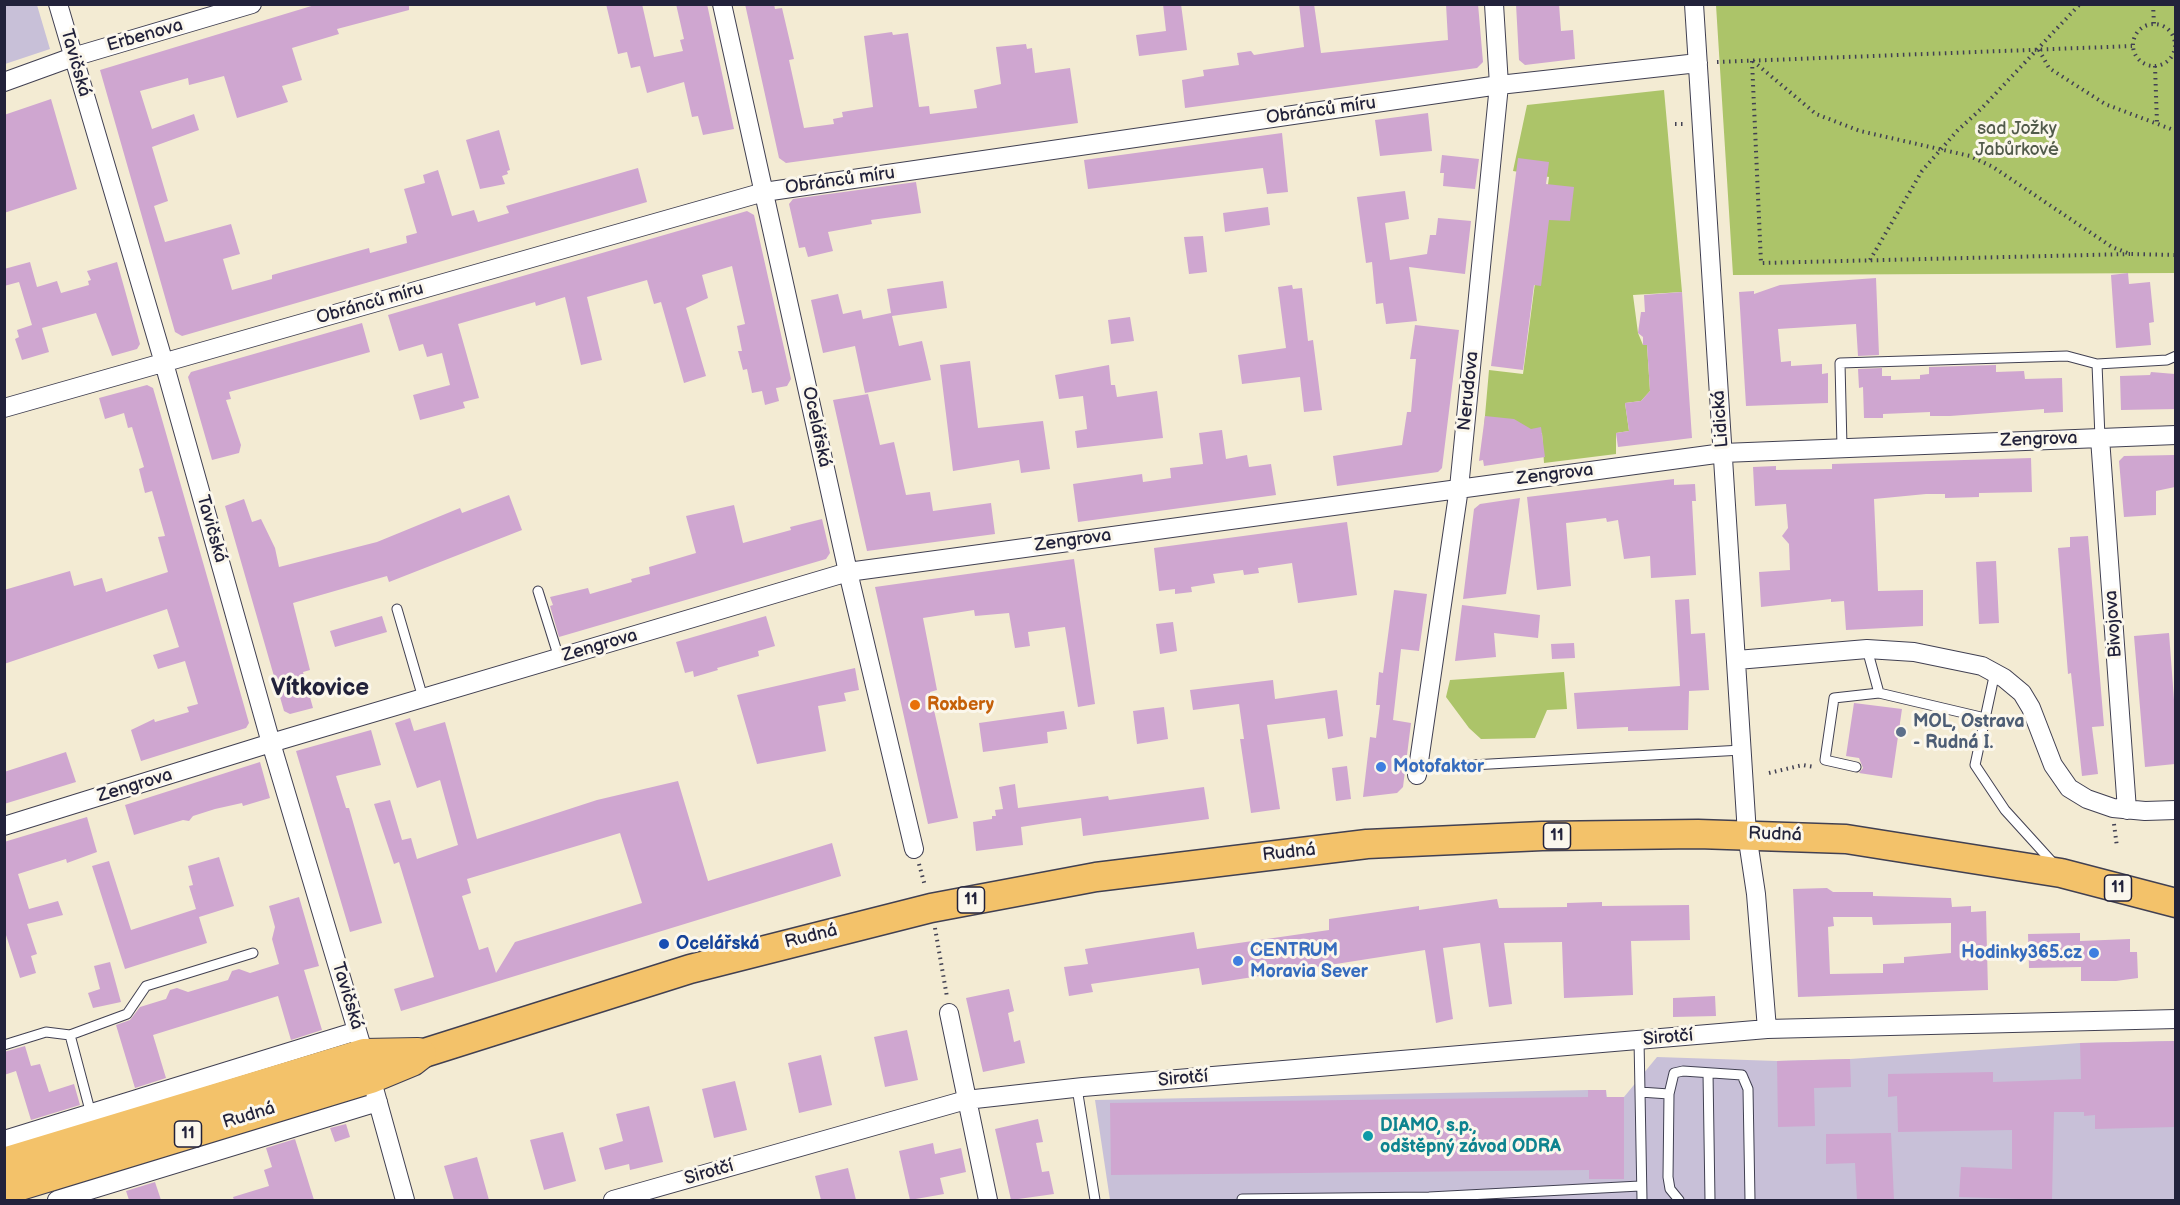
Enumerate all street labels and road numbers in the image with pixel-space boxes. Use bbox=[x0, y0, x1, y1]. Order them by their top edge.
street label: Erbenova bbox=[105, 15, 185, 57]
street label: Tavičská bbox=[55, 27, 95, 99]
street label: Obránců míru bbox=[1265, 93, 1377, 129]
street label: Obránců míru bbox=[784, 163, 896, 199]
street label: Obránců míru bbox=[314, 278, 426, 330]
street label: Nerudova bbox=[1454, 350, 1484, 432]
street label: Ocelářská bbox=[797, 385, 835, 469]
street label: Lidická bbox=[1708, 390, 1734, 448]
street label: Zengrova bbox=[2000, 428, 2078, 452]
street label: Zengrova bbox=[1515, 460, 1595, 490]
street label: Tavičská bbox=[191, 493, 231, 565]
street label: Zengrova bbox=[1033, 525, 1113, 557]
street label: Bivojova bbox=[2101, 590, 2127, 658]
street label: Zengrova bbox=[560, 625, 640, 667]
street label: Zengrova bbox=[95, 764, 175, 808]
road number: 11 bbox=[1544, 823, 1570, 849]
street label: Rudná bbox=[1748, 823, 1802, 847]
street label: Rudná bbox=[1261, 839, 1317, 867]
road number: 11 bbox=[2104, 875, 2132, 901]
road number: 11 bbox=[958, 887, 984, 913]
street label: Rudná bbox=[782, 920, 840, 954]
street label: Tavičská bbox=[327, 960, 367, 1032]
street label: Sirotčí bbox=[1642, 1025, 1694, 1051]
street label: Sirotčí bbox=[1157, 1066, 1209, 1092]
street label: Rudná bbox=[220, 1098, 278, 1134]
road number: 11 bbox=[174, 1121, 201, 1147]
street label: Sirotčí bbox=[682, 1156, 736, 1190]

